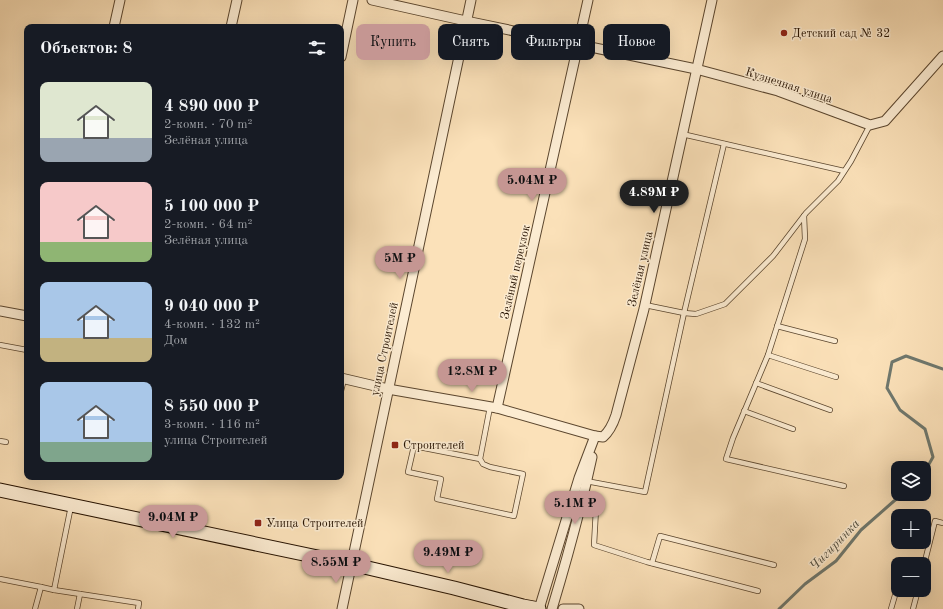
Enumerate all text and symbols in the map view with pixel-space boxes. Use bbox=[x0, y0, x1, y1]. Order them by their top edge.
chip: Купить bbox=[356, 24, 430, 60]
chip: Снять bbox=[438, 24, 503, 60]
chip: Фильтры bbox=[511, 24, 595, 60]
chip: Новое bbox=[603, 24, 670, 60]
marker: Детский сад № 32 bbox=[779, 28, 789, 38]
place label: Детский сад № 32 bbox=[792, 28, 890, 40]
icon: filters bbox=[306, 37, 328, 59]
text: Объектов: 8 bbox=[40, 40, 132, 57]
street label: Кузнечная улица bbox=[743, 66, 834, 106]
icon: home bbox=[72, 98, 120, 146]
text: 4 890 000 ₽ bbox=[164, 98, 259, 115]
text: 2-комн. · 70 m² bbox=[164, 118, 252, 131]
text: Зелёная улица bbox=[164, 134, 248, 147]
pin: 5.04M ₽ bbox=[495, 168, 569, 202]
text: 5.04M ₽ bbox=[507, 174, 557, 187]
pin: 4.89M ₽ bbox=[617, 180, 691, 214]
text: 4.89M ₽ bbox=[629, 186, 679, 199]
icon: home bbox=[72, 198, 120, 246]
text: 5 100 000 ₽ bbox=[164, 198, 259, 215]
text: 2-комн. · 64 m² bbox=[164, 218, 252, 231]
street label: Зелёный переулок bbox=[499, 224, 533, 321]
street label: Зелёная улица bbox=[626, 230, 656, 308]
text: Зелёная улица bbox=[164, 234, 248, 247]
pin: 5M ₽ bbox=[376, 246, 424, 280]
text: 5M ₽ bbox=[384, 252, 416, 265]
icon: home bbox=[72, 298, 120, 346]
text: 9 040 000 ₽ bbox=[164, 298, 259, 315]
street label: улица Строителей bbox=[369, 301, 401, 397]
text: 4-комн. · 132 m² bbox=[164, 318, 260, 331]
text: Дом bbox=[164, 334, 188, 347]
pin: 12.8M ₽ bbox=[435, 359, 509, 393]
text: 12.8M ₽ bbox=[447, 365, 497, 378]
icon: home bbox=[72, 398, 120, 446]
text: 8 550 000 ₽ bbox=[164, 398, 259, 415]
text: 3-комн. · 116 m² bbox=[164, 418, 260, 431]
text: улица Строителей bbox=[164, 434, 268, 447]
marker: Строителей bbox=[390, 440, 400, 450]
place label: Строителей bbox=[403, 440, 465, 452]
map controls bbox=[891, 461, 931, 597]
button: layers bbox=[891, 461, 931, 501]
pin: 5.1M ₽ bbox=[542, 491, 608, 525]
text: 5.1M ₽ bbox=[553, 497, 597, 510]
pin: 9.04M ₽ bbox=[136, 505, 210, 539]
button: + bbox=[891, 509, 931, 549]
text: 9.04M ₽ bbox=[148, 511, 198, 524]
water label: Чигиринка bbox=[808, 517, 863, 573]
marker: Улица Строителей bbox=[253, 518, 263, 528]
place label: Улица Строителей bbox=[266, 518, 363, 530]
pin: 9.49M ₽ bbox=[411, 540, 485, 574]
text: 9.49M ₽ bbox=[423, 546, 473, 559]
pin: 8.55M ₽ bbox=[299, 550, 373, 584]
text: 8.55M ₽ bbox=[311, 556, 361, 569]
button: − bbox=[891, 557, 931, 597]

